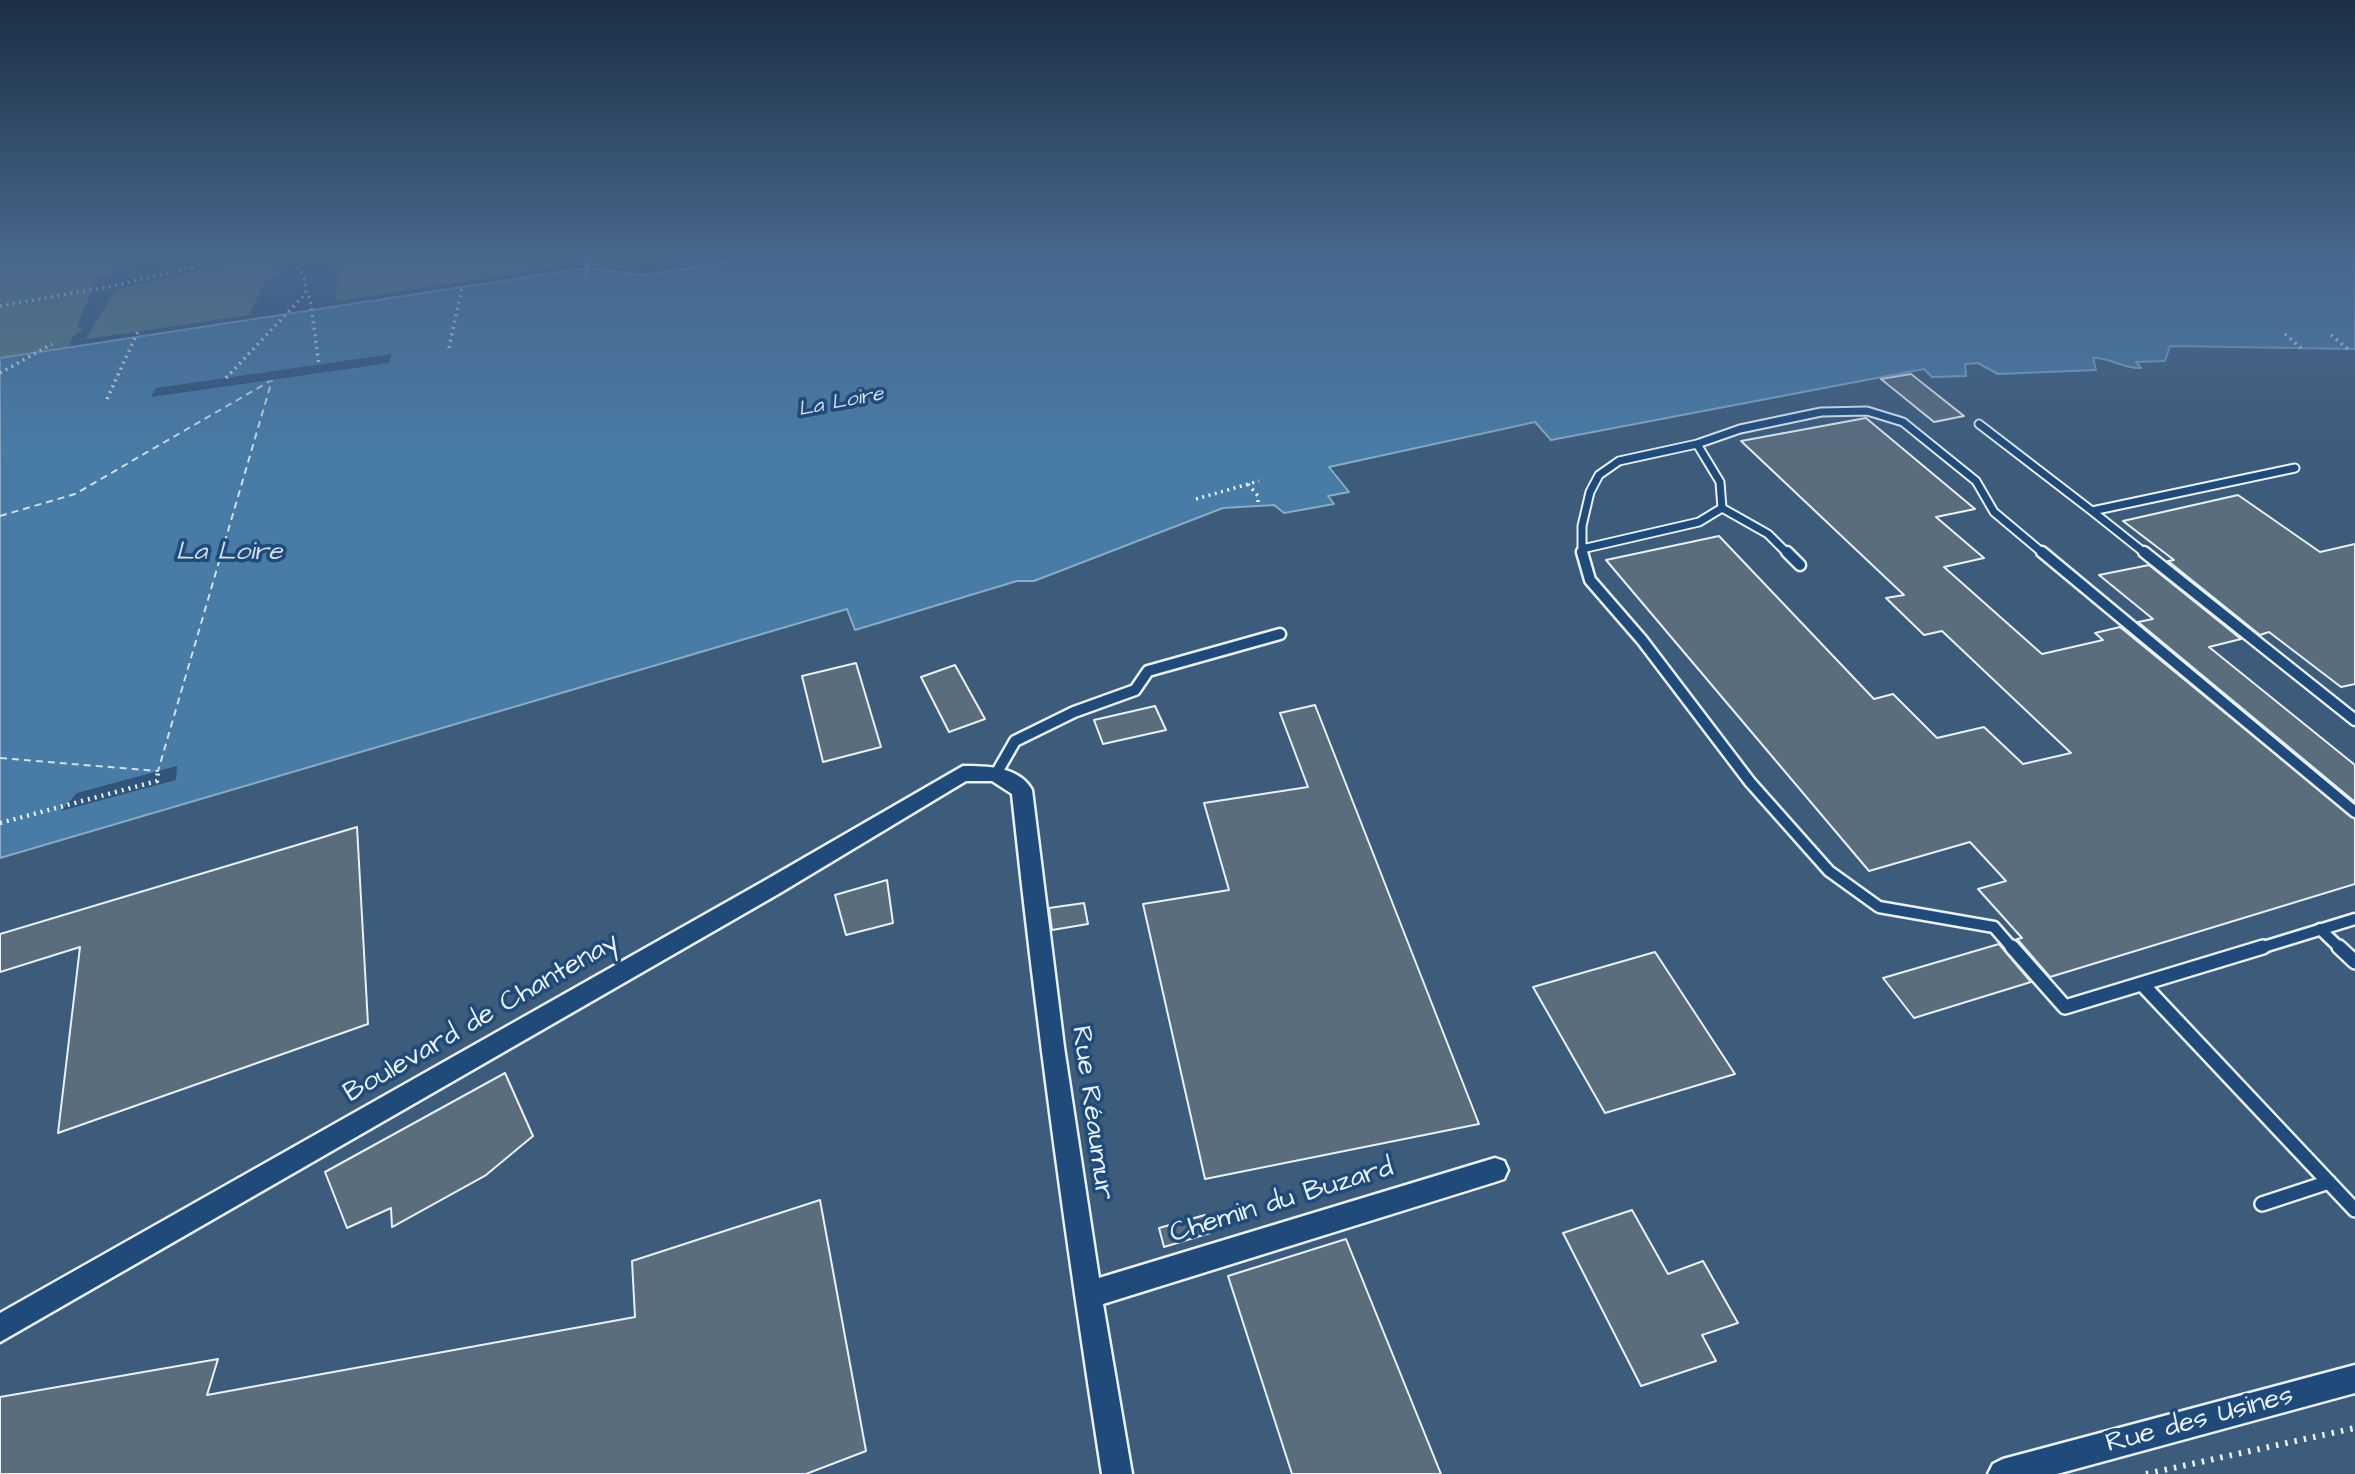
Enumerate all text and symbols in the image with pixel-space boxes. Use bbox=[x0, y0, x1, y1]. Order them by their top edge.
water label: La Loire bbox=[796, 382, 886, 424]
water label: La Loire bbox=[176, 538, 282, 570]
street label: Boulevard de Chantenay bbox=[339, 926, 625, 1112]
street label: Rue Réaumur bbox=[1062, 1024, 1120, 1202]
street label: Chemin du Buzard bbox=[1166, 1152, 1398, 1252]
street label: Rue des Usines bbox=[2103, 1380, 2297, 1462]

